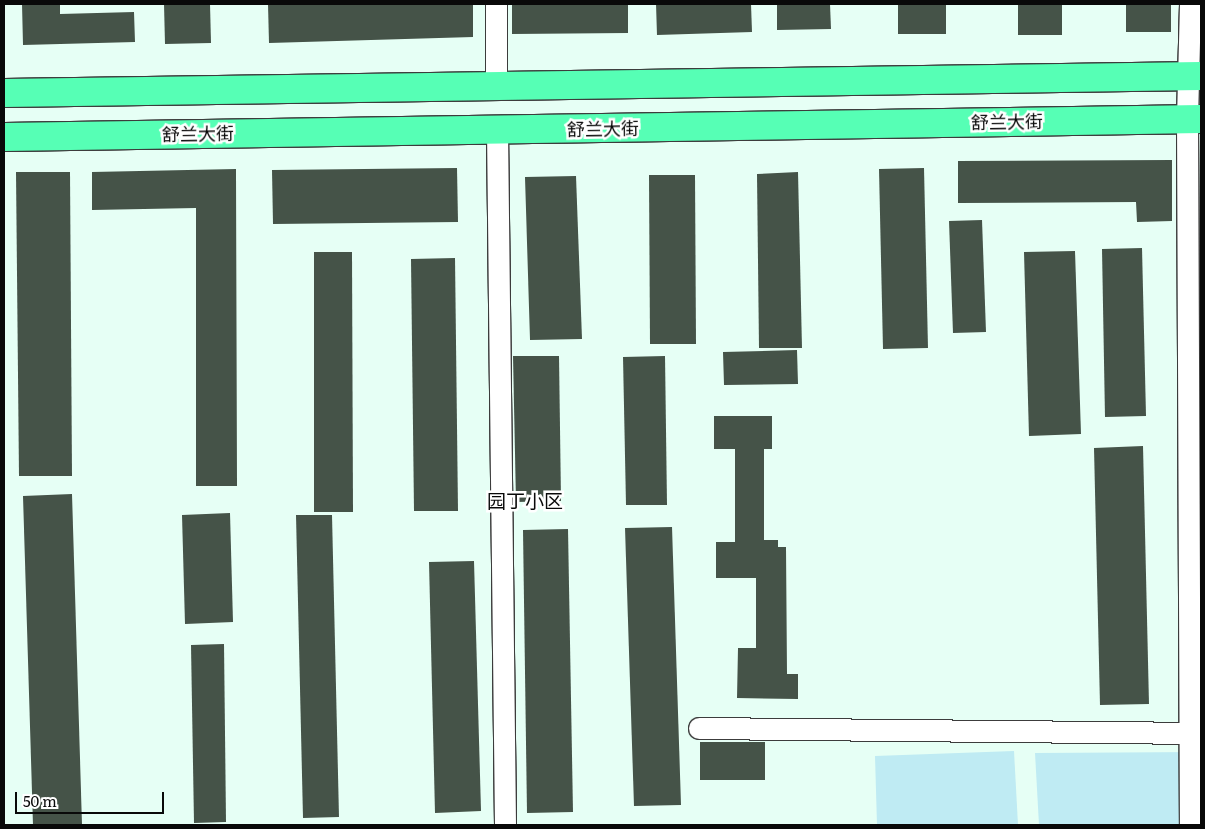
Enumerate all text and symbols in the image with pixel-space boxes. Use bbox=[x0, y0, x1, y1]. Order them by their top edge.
street label: 舒兰大街 bbox=[971, 111, 1043, 133]
street label: 舒兰大街 bbox=[567, 118, 639, 140]
street label: 舒兰大街 bbox=[162, 123, 234, 145]
district label: 园丁小区 bbox=[487, 490, 563, 512]
scale bar bbox=[18, 782, 166, 814]
text: 50 m bbox=[23, 789, 57, 812]

